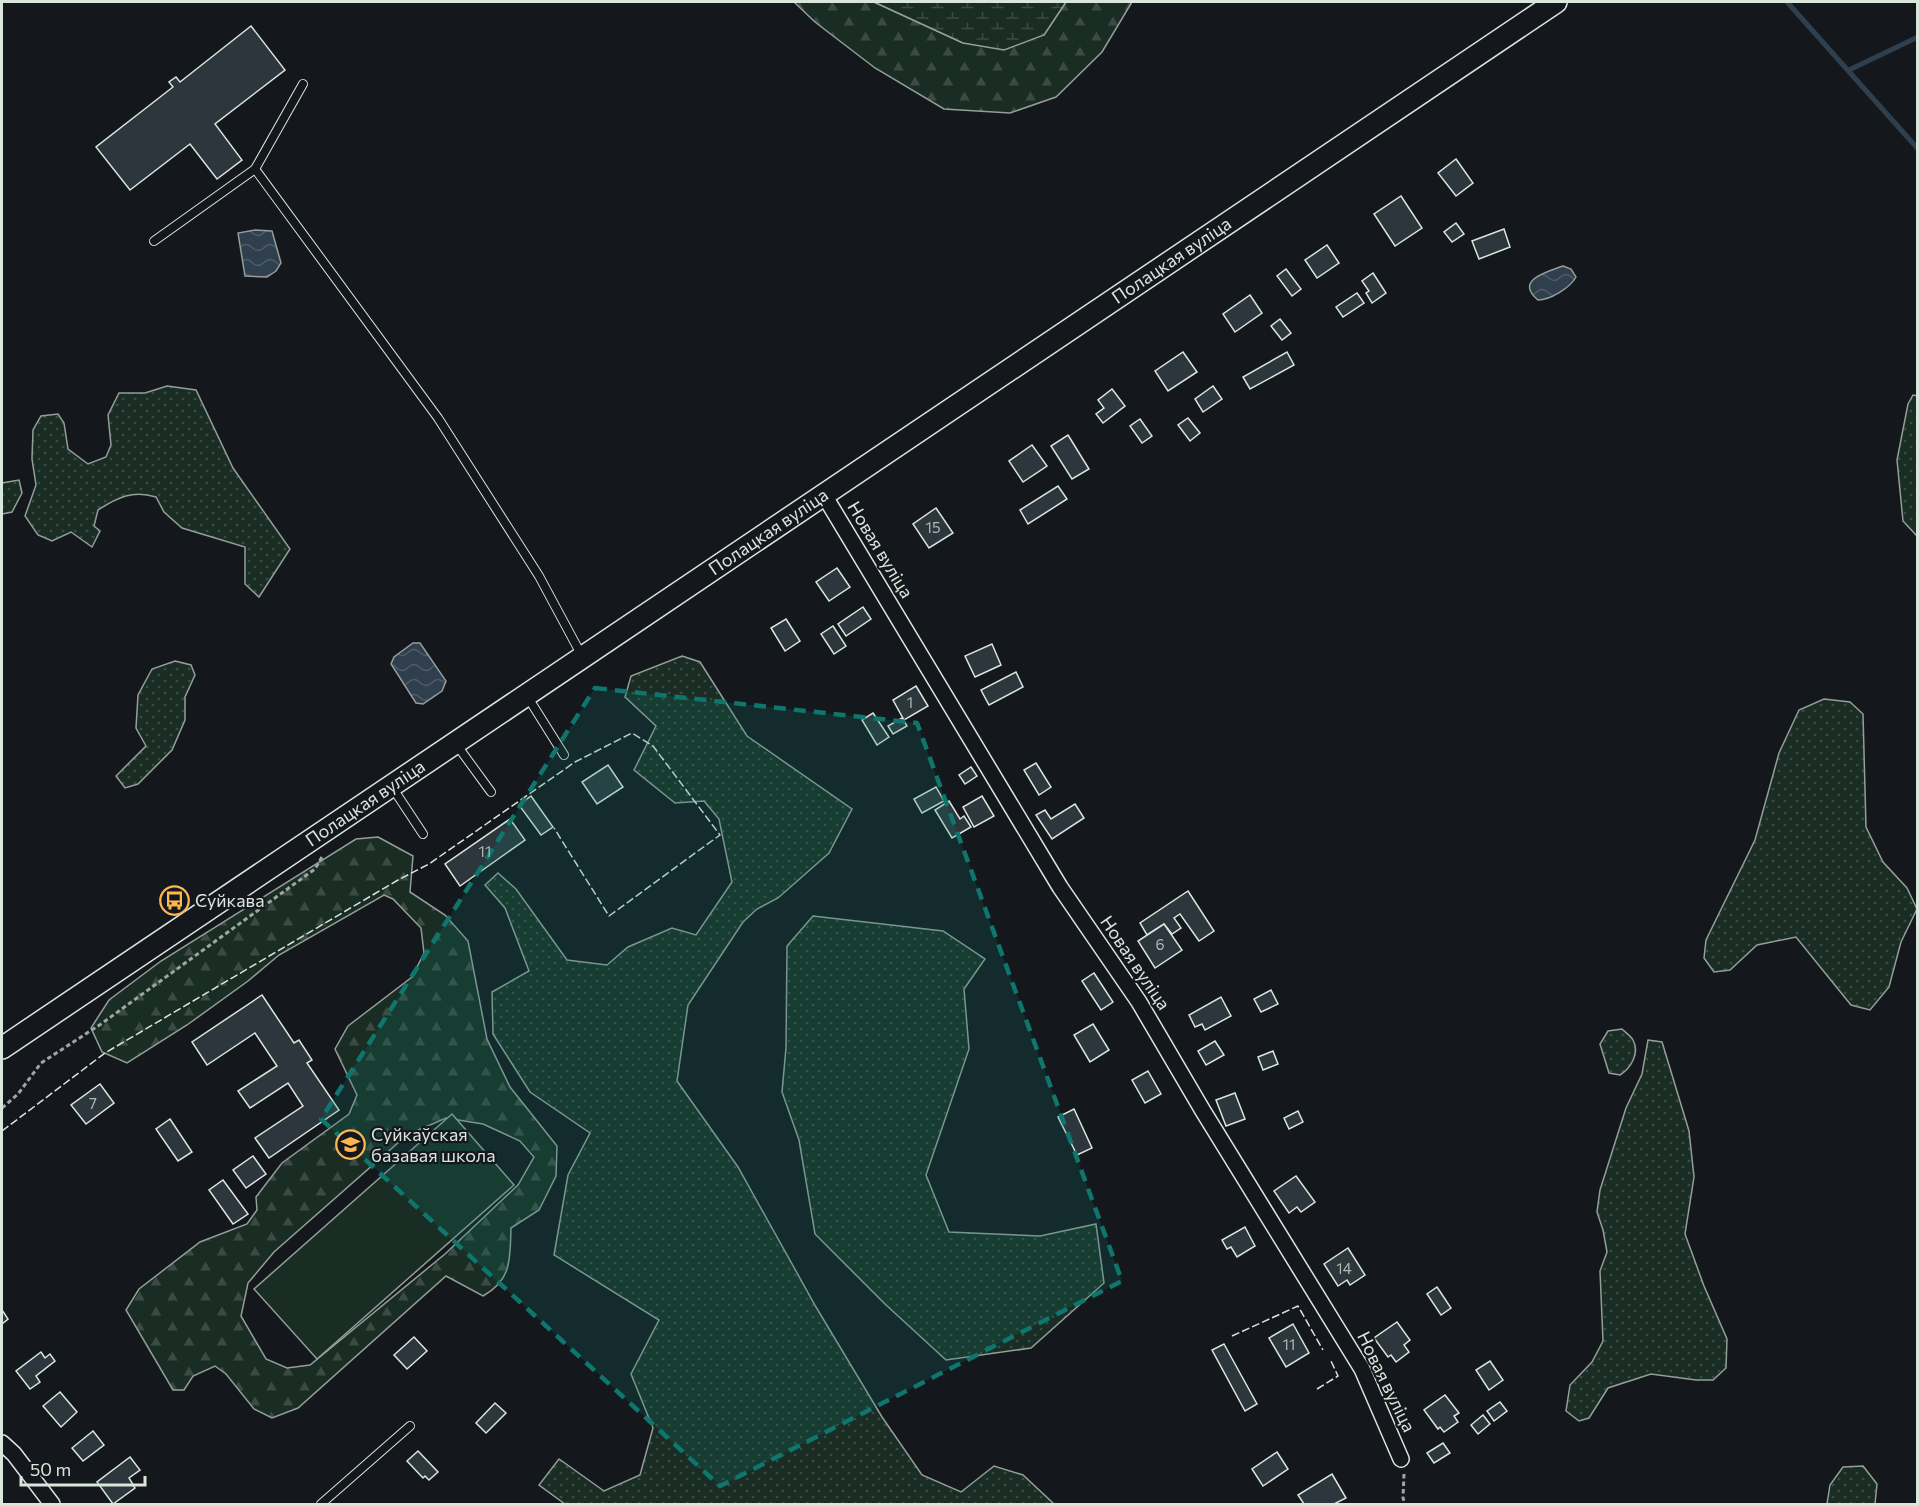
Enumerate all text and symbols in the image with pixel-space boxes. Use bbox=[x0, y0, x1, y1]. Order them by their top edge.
street label: Полацкая вуліца bbox=[1107, 212, 1235, 308]
street label: Полацкая вуліца bbox=[704, 483, 832, 579]
street label: Новая вуліца bbox=[843, 497, 918, 602]
house number: 15 bbox=[925, 518, 941, 536]
house number: 1 bbox=[907, 693, 913, 711]
street label: Полацкая вуліца bbox=[301, 755, 429, 851]
house number: 11 bbox=[479, 842, 491, 860]
bus stop icon: Суйкава bbox=[158, 885, 190, 917]
place label: Суйкава bbox=[195, 889, 264, 911]
street label: Новая вуліца bbox=[1096, 911, 1175, 1014]
house number: 6 bbox=[1155, 935, 1165, 953]
house number: 7 bbox=[89, 1094, 97, 1112]
place label: Суйкаўская базавая школа bbox=[371, 1123, 496, 1166]
school or university icon: Суйкаўская базавая школа bbox=[334, 1129, 366, 1161]
house number: 14 bbox=[1336, 1259, 1352, 1277]
street label: Новая вуліца bbox=[1353, 1328, 1421, 1435]
house number: 11 bbox=[1283, 1335, 1295, 1353]
scale bar bbox=[21, 1449, 146, 1487]
text: 50 m bbox=[30, 1458, 71, 1480]

